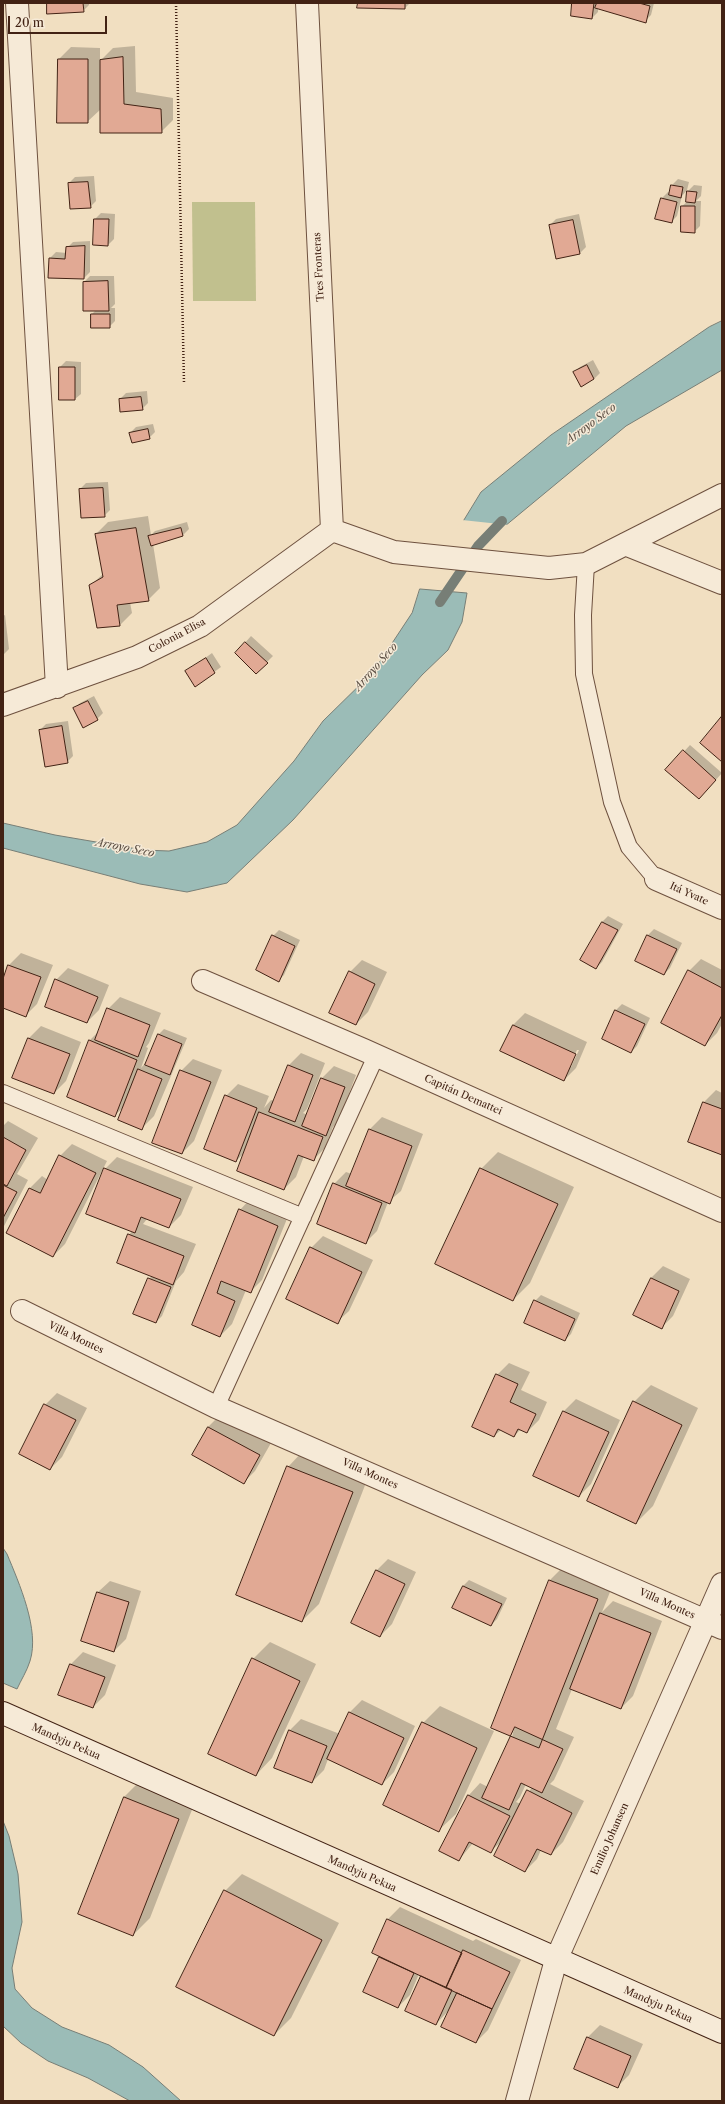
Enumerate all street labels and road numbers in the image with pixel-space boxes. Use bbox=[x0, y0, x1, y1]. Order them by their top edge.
street label: Tres Fronteras bbox=[311, 232, 327, 302]
street label: Colonia Elisa bbox=[146, 616, 208, 656]
street label: Itá Yvate bbox=[668, 880, 710, 908]
street label: Capitán Demattei bbox=[422, 1072, 504, 1118]
street label: Villa Montes bbox=[46, 1319, 106, 1357]
street label: Villa Montes bbox=[340, 1456, 400, 1492]
street label: Villa Montes bbox=[637, 1586, 697, 1622]
street label: Mandyju Pekua bbox=[30, 1721, 102, 1763]
street label: Emilio Johansen bbox=[589, 1801, 631, 1877]
street label: Mandyju Pekua bbox=[326, 1853, 398, 1895]
street label: Mandyju Pekua bbox=[622, 1984, 694, 2026]

